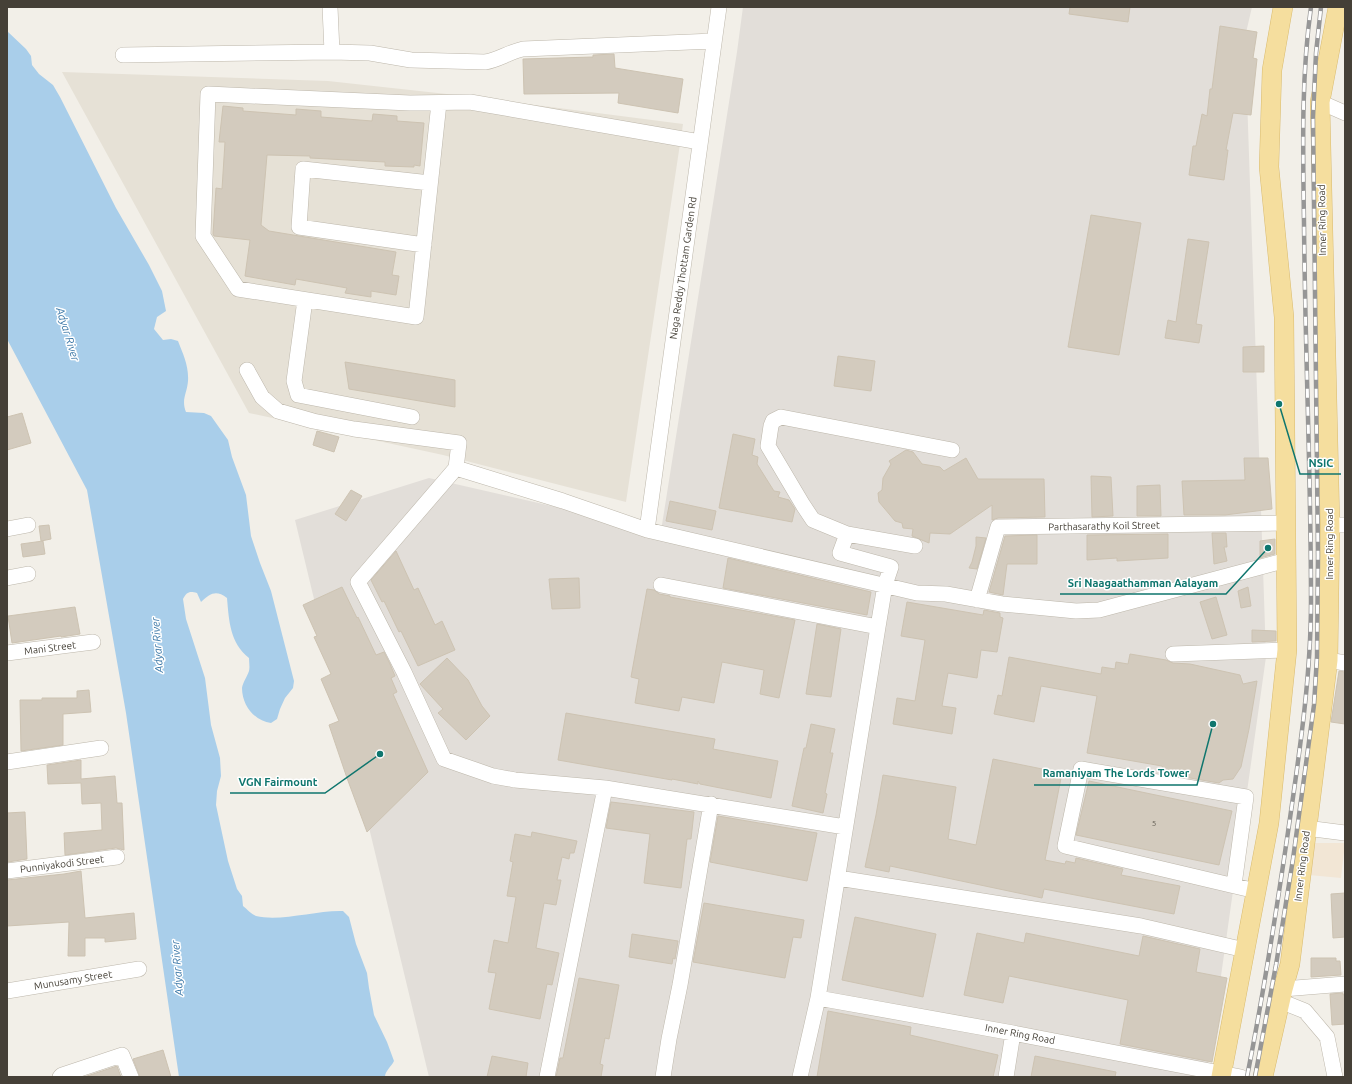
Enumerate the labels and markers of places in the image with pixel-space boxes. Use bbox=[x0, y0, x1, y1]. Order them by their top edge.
callout: NSIC bbox=[1300, 451, 1341, 474]
callout: Sri Naagaathamman Aalayam bbox=[1060, 571, 1226, 594]
callout: Ramaniyam The Lords Tower bbox=[1034, 762, 1197, 785]
callout: VGN Fairmount bbox=[230, 770, 325, 793]

